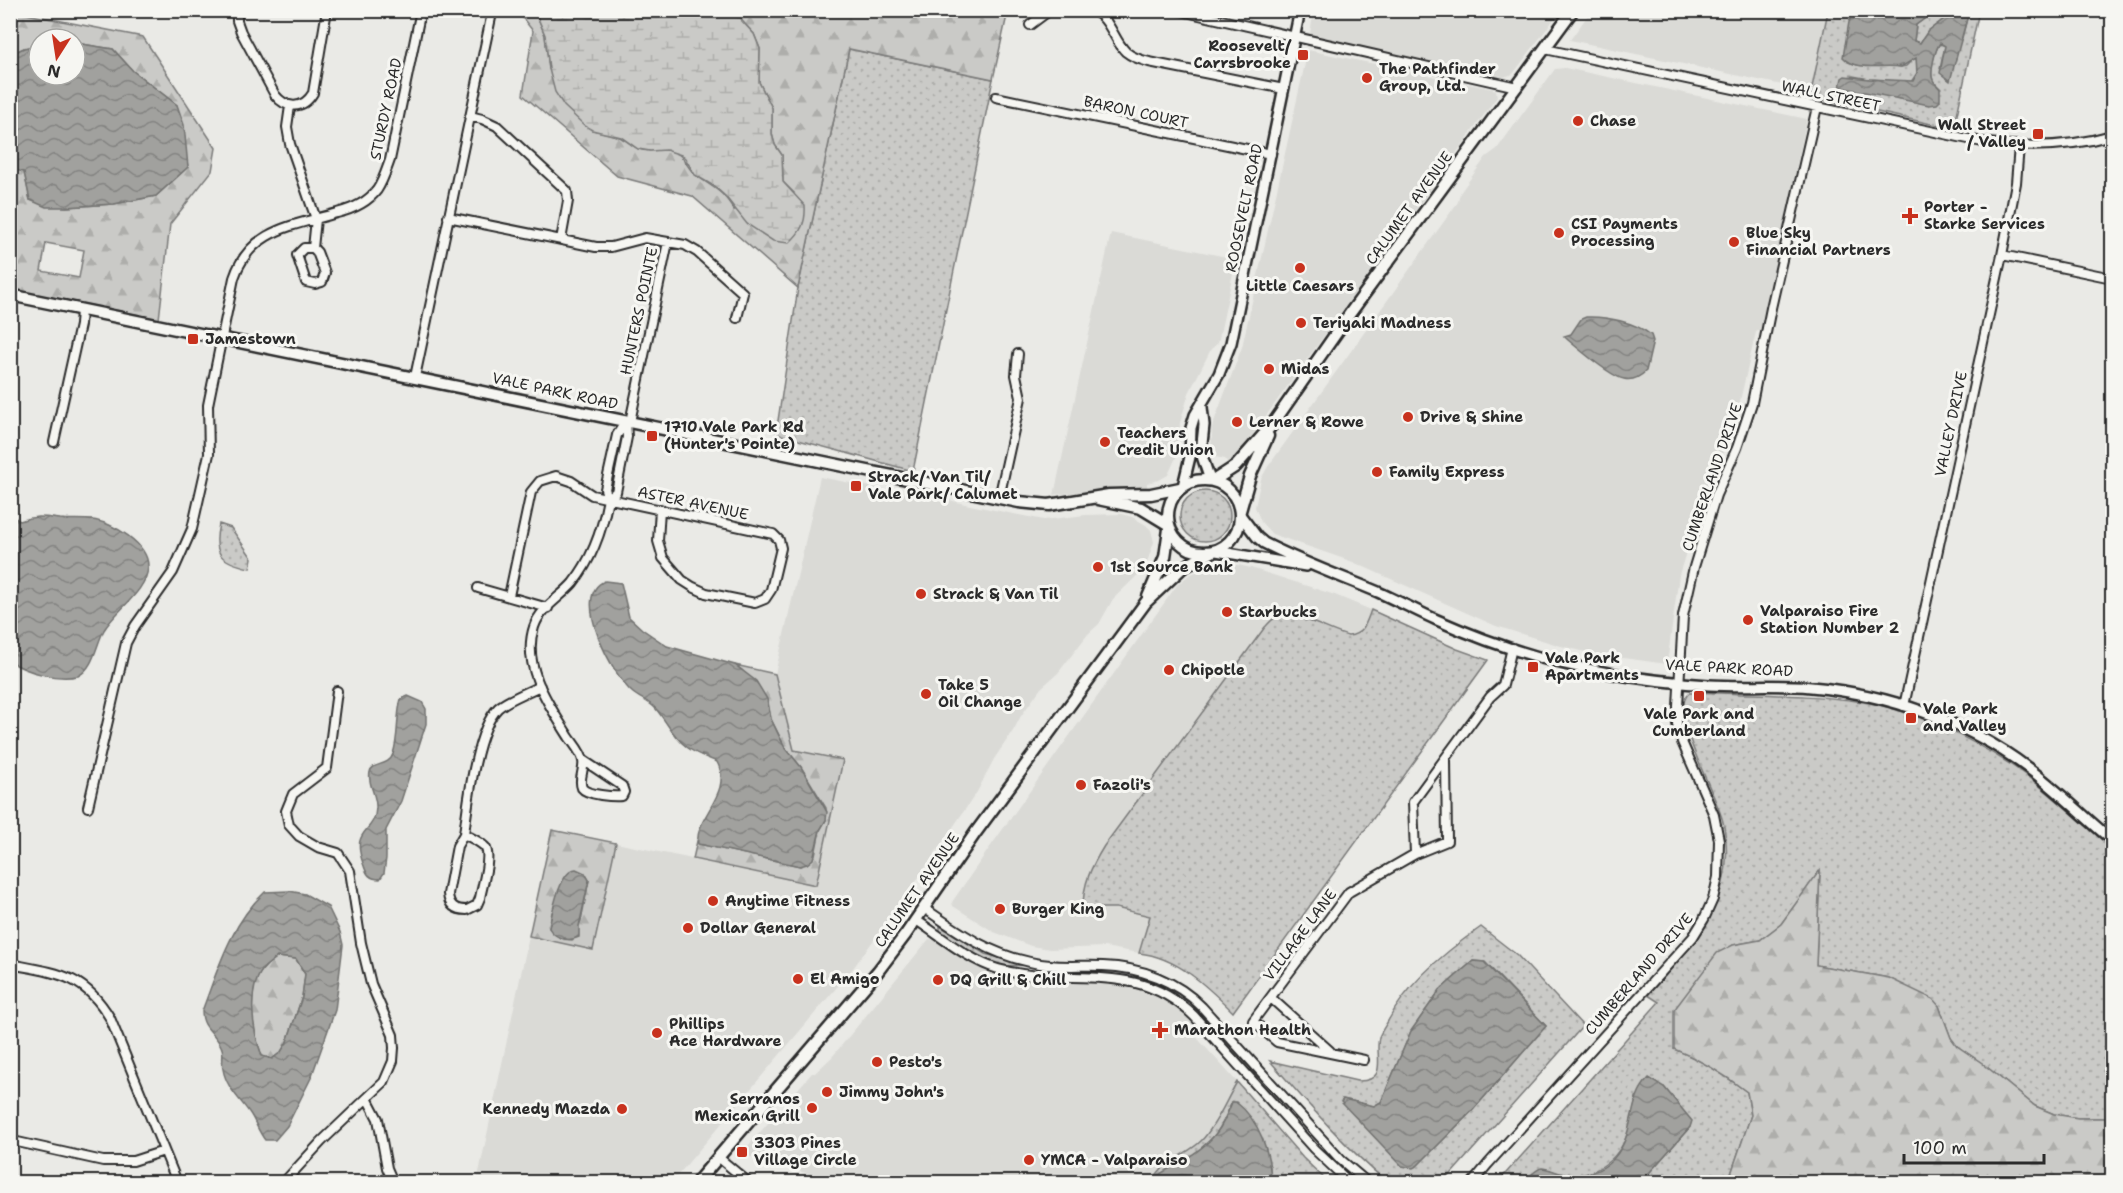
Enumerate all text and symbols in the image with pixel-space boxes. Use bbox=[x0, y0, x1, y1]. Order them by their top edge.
north arrow bbox=[27, 27, 87, 87]
place label: Roosevelt/ Carrsbrooke bbox=[1193, 36, 1293, 73]
marker: Roosevelt/ Carrsbrooke bbox=[1296, 48, 1310, 62]
street label: STURDY ROAD bbox=[365, 56, 407, 162]
place label: The Pathfinder Group, Ltd. bbox=[1379, 59, 1496, 96]
text: N bbox=[46, 60, 62, 83]
marker: The Pathfinder Group, Ltd. bbox=[1360, 71, 1374, 85]
street label: WALL STREET bbox=[1780, 76, 1882, 116]
street label: BARON COURT bbox=[1082, 91, 1190, 133]
place label: Chase bbox=[1590, 111, 1636, 131]
marker: Chase bbox=[1571, 114, 1585, 128]
place label: Wall Street / Valley bbox=[1938, 115, 2026, 152]
marker: Wall Street / Valley bbox=[2031, 127, 2045, 141]
street label: ROOSEVELT ROAD bbox=[1221, 142, 1267, 274]
street label: CALUMET AVENUE bbox=[1361, 147, 1457, 269]
place label: Porter - Starke Services bbox=[1924, 197, 2045, 234]
marker: Porter - Starke Services bbox=[1901, 207, 1919, 225]
place label: CSI Payments Processing bbox=[1571, 214, 1678, 251]
place label: Blue Sky Financial Partners bbox=[1746, 223, 1891, 260]
marker: CSI Payments Processing bbox=[1552, 226, 1566, 240]
marker: Blue Sky Financial Partners bbox=[1727, 235, 1741, 249]
street label: HUNTERS POINTE bbox=[616, 245, 662, 377]
marker: Little Caesars bbox=[1293, 261, 1307, 275]
place label: Little Caesars bbox=[1246, 276, 1354, 296]
place label: Teriyaki Madness bbox=[1313, 313, 1452, 333]
marker: Teriyaki Madness bbox=[1294, 316, 1308, 330]
place label: Jamestown bbox=[205, 329, 296, 349]
marker: Jamestown bbox=[186, 332, 200, 346]
place label: Midas bbox=[1281, 359, 1330, 379]
marker: Midas bbox=[1262, 362, 1276, 376]
street label: VALE PARK ROAD bbox=[490, 368, 620, 414]
street label: VALLEY DRIVE bbox=[1930, 369, 1972, 479]
street label: CUMBERLAND DRIVE bbox=[1677, 400, 1747, 554]
place label: Drive & Shine bbox=[1420, 407, 1523, 427]
marker: Drive & Shine bbox=[1401, 410, 1415, 424]
place label: Lerner & Rowe bbox=[1249, 412, 1364, 432]
marker: Lerner & Rowe bbox=[1230, 415, 1244, 429]
place label: 1710 Vale Park Rd (Hunter's Pointe) bbox=[664, 417, 804, 454]
place label: Teachers Credit Union bbox=[1117, 423, 1214, 460]
marker: 1710 Vale Park Rd (Hunter's Pointe) bbox=[645, 429, 659, 443]
marker: Teachers Credit Union bbox=[1098, 435, 1112, 449]
place label: Family Express bbox=[1389, 462, 1505, 482]
marker: Family Express bbox=[1370, 465, 1384, 479]
place label: Strack/ Van Til/ Vale Park/ Calumet bbox=[868, 467, 1018, 504]
marker: Strack/ Van Til/ Vale Park/ Calumet bbox=[849, 479, 863, 493]
street label: ASTER AVENUE bbox=[636, 481, 750, 525]
place label: 1st Source Bank bbox=[1110, 557, 1233, 577]
marker: 1st Source Bank bbox=[1091, 560, 1105, 574]
place label: Strack & Van Til bbox=[933, 584, 1058, 604]
marker: Strack & Van Til bbox=[914, 587, 928, 601]
place label: Valparaiso Fire Station Number 2 bbox=[1760, 601, 1900, 638]
place label: Starbucks bbox=[1239, 602, 1317, 622]
marker: Starbucks bbox=[1220, 605, 1234, 619]
marker: Valparaiso Fire Station Number 2 bbox=[1741, 613, 1755, 627]
place label: Vale Park Apartments bbox=[1545, 648, 1639, 685]
street label: VALE PARK ROAD bbox=[1664, 655, 1794, 681]
place label: Chipotle bbox=[1181, 660, 1245, 680]
marker: Vale Park Apartments bbox=[1526, 660, 1540, 674]
marker: Chipotle bbox=[1162, 663, 1176, 677]
place label: Take 5 Oil Change bbox=[938, 675, 1022, 712]
marker: Take 5 Oil Change bbox=[919, 687, 933, 701]
marker: Vale Park and Cumberland bbox=[1692, 689, 1706, 703]
place label: Vale Park and Valley bbox=[1923, 699, 2006, 736]
place label: Vale Park and Cumberland bbox=[1644, 704, 1754, 741]
marker: Vale Park and Valley bbox=[1904, 711, 1918, 725]
place label: Fazoli's bbox=[1093, 775, 1151, 795]
marker: Fazoli's bbox=[1074, 778, 1088, 792]
street label: CALUMET AVENUE bbox=[870, 829, 964, 951]
street label: VILLAGE LANE bbox=[1259, 885, 1341, 985]
place label: Anytime Fitness bbox=[725, 891, 850, 911]
marker: Anytime Fitness bbox=[706, 894, 720, 908]
place label: Burger King bbox=[1012, 899, 1105, 919]
marker: Burger King bbox=[993, 902, 1007, 916]
street label: CUMBERLAND DRIVE bbox=[1580, 909, 1698, 1039]
place label: Dollar General bbox=[700, 918, 816, 938]
marker: Dollar General bbox=[681, 921, 695, 935]
place label: El Amigo bbox=[810, 969, 880, 989]
place label: DQ Grill & Chill bbox=[950, 970, 1066, 990]
marker: El Amigo bbox=[791, 972, 805, 986]
marker: DQ Grill & Chill bbox=[931, 973, 945, 987]
place label: Phillips Ace Hardware bbox=[669, 1014, 782, 1051]
place label: Marathon Health bbox=[1174, 1020, 1311, 1040]
marker: Marathon Health bbox=[1151, 1021, 1169, 1039]
marker: Phillips Ace Hardware bbox=[650, 1026, 664, 1040]
place label: Pesto's bbox=[889, 1052, 942, 1072]
marker: Pesto's bbox=[870, 1055, 884, 1069]
place label: Jimmy John's bbox=[839, 1082, 944, 1102]
marker: Jimmy John's bbox=[820, 1085, 834, 1099]
place label: Serranos Mexican Grill bbox=[695, 1089, 800, 1126]
place label: Kennedy Mazda bbox=[483, 1099, 611, 1119]
marker: Serranos Mexican Grill bbox=[805, 1101, 819, 1115]
marker: Kennedy Mazda bbox=[615, 1102, 629, 1116]
scale bar bbox=[1904, 1127, 2044, 1165]
place label: 3303 Pines Village Circle bbox=[754, 1133, 857, 1170]
text: 100 m bbox=[1913, 1136, 1967, 1160]
marker: 3303 Pines Village Circle bbox=[735, 1145, 749, 1159]
place label: YMCA - Valparaiso bbox=[1041, 1150, 1188, 1170]
marker: YMCA - Valparaiso bbox=[1022, 1153, 1036, 1167]

